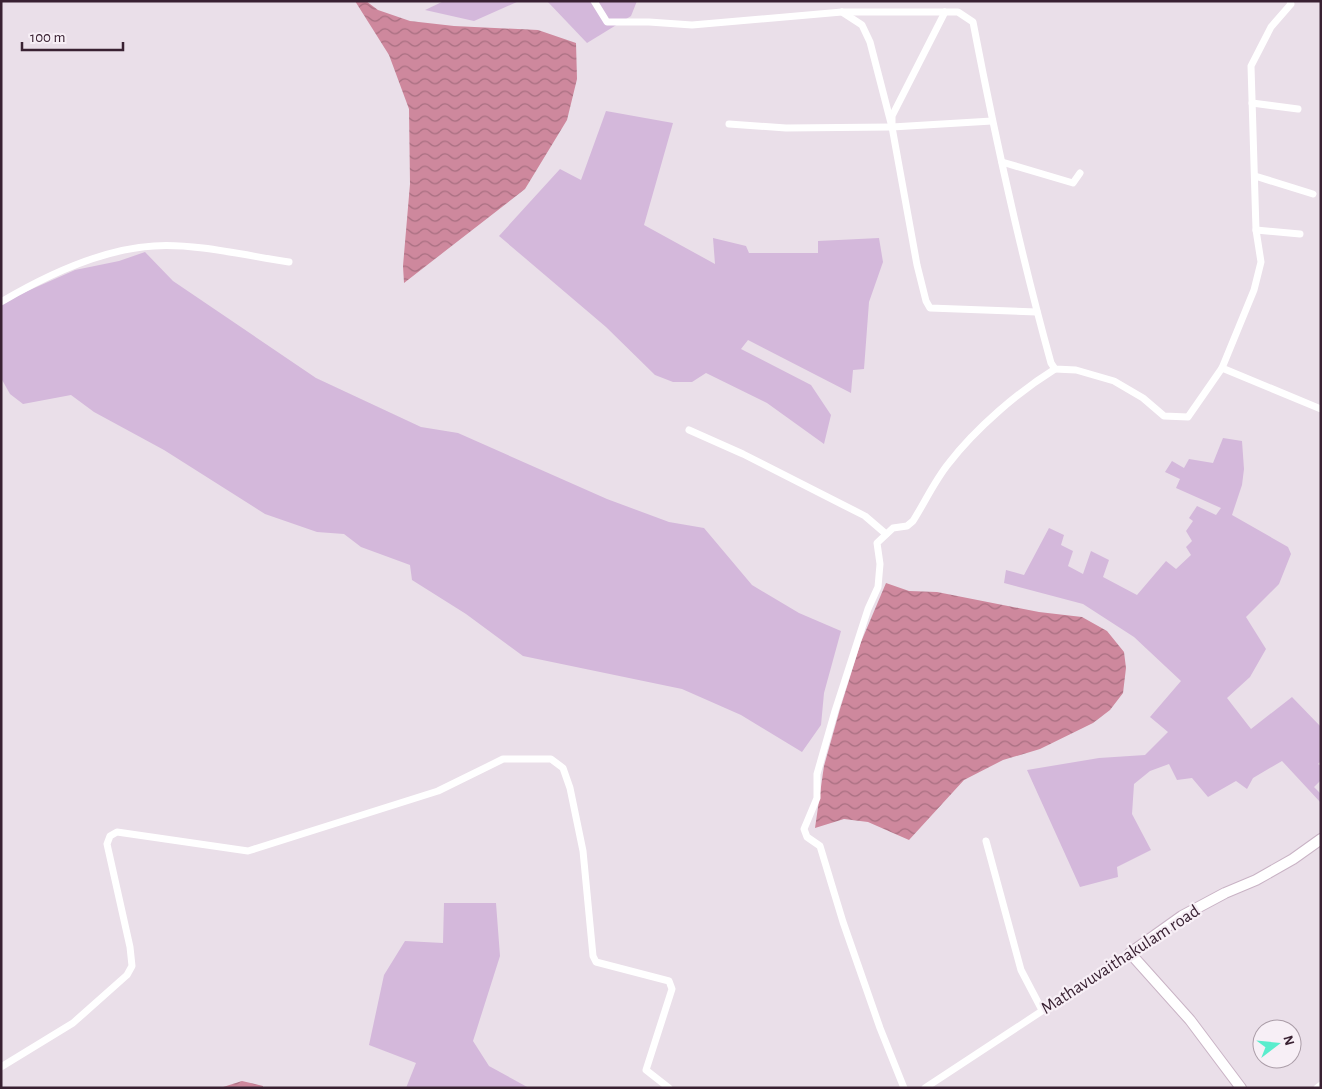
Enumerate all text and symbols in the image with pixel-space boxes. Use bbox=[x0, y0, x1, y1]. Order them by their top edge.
scale bar bbox=[22, 20, 124, 52]
text: 100 m bbox=[30, 30, 65, 45]
street label: Mathavuvaithakulam road bbox=[1038, 902, 1203, 1018]
north arrow bbox=[1252, 1019, 1302, 1069]
text: N bbox=[1280, 1034, 1297, 1047]

